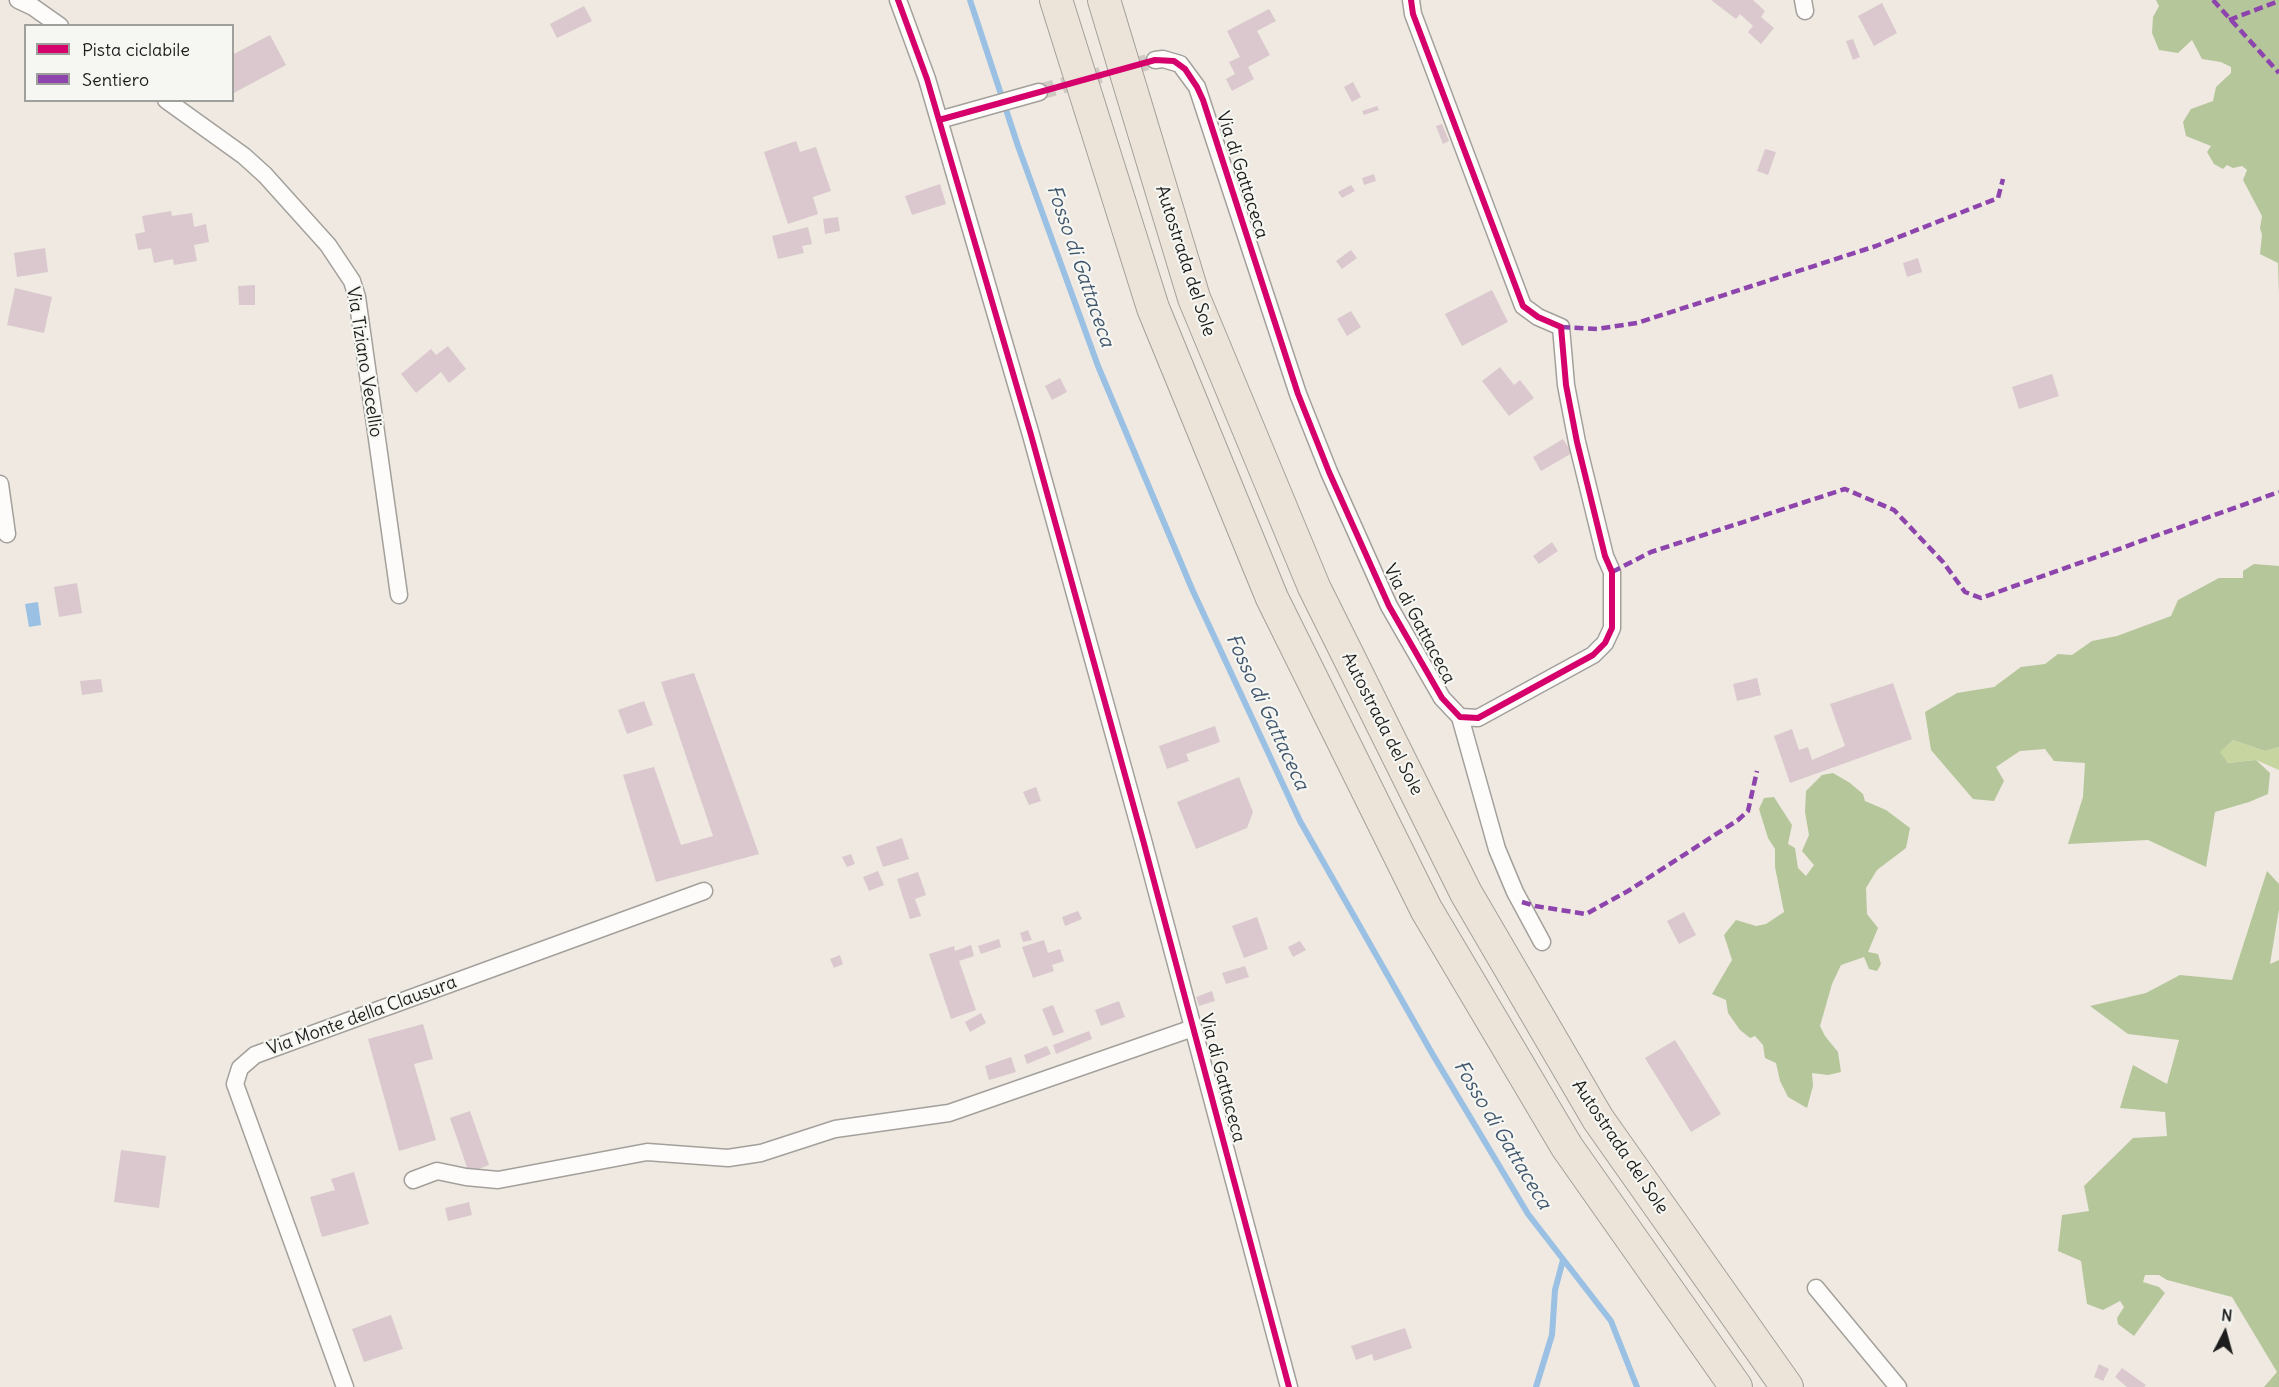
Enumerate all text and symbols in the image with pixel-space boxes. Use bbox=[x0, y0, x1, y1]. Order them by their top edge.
legend bbox=[24, 24, 234, 102]
text: Pista ciclabile bbox=[82, 38, 190, 61]
text: Sentiero bbox=[82, 68, 149, 91]
street label: Via di Gattaceca bbox=[1211, 109, 1273, 241]
water label: Fosso di Gattaceca bbox=[1041, 182, 1119, 350]
street label: Autostrada del Sole bbox=[1150, 183, 1220, 339]
street label: Via Tiziano Vecellio bbox=[341, 285, 387, 439]
street label: Via di Gattaceca bbox=[1378, 561, 1460, 687]
water label: Fosso di Gattaceca bbox=[1220, 630, 1314, 794]
street label: Autostrada del Sole bbox=[1337, 649, 1427, 799]
street label: Via Monte della Clausura bbox=[264, 972, 460, 1060]
street label: Via di Gattaceca bbox=[1194, 1011, 1250, 1145]
water label: Fosso di Gattaceca bbox=[1448, 1056, 1556, 1214]
street label: Autostrada del Sole bbox=[1567, 1076, 1673, 1218]
north arrow bbox=[2195, 1303, 2255, 1363]
text: N bbox=[2220, 1305, 2233, 1326]

